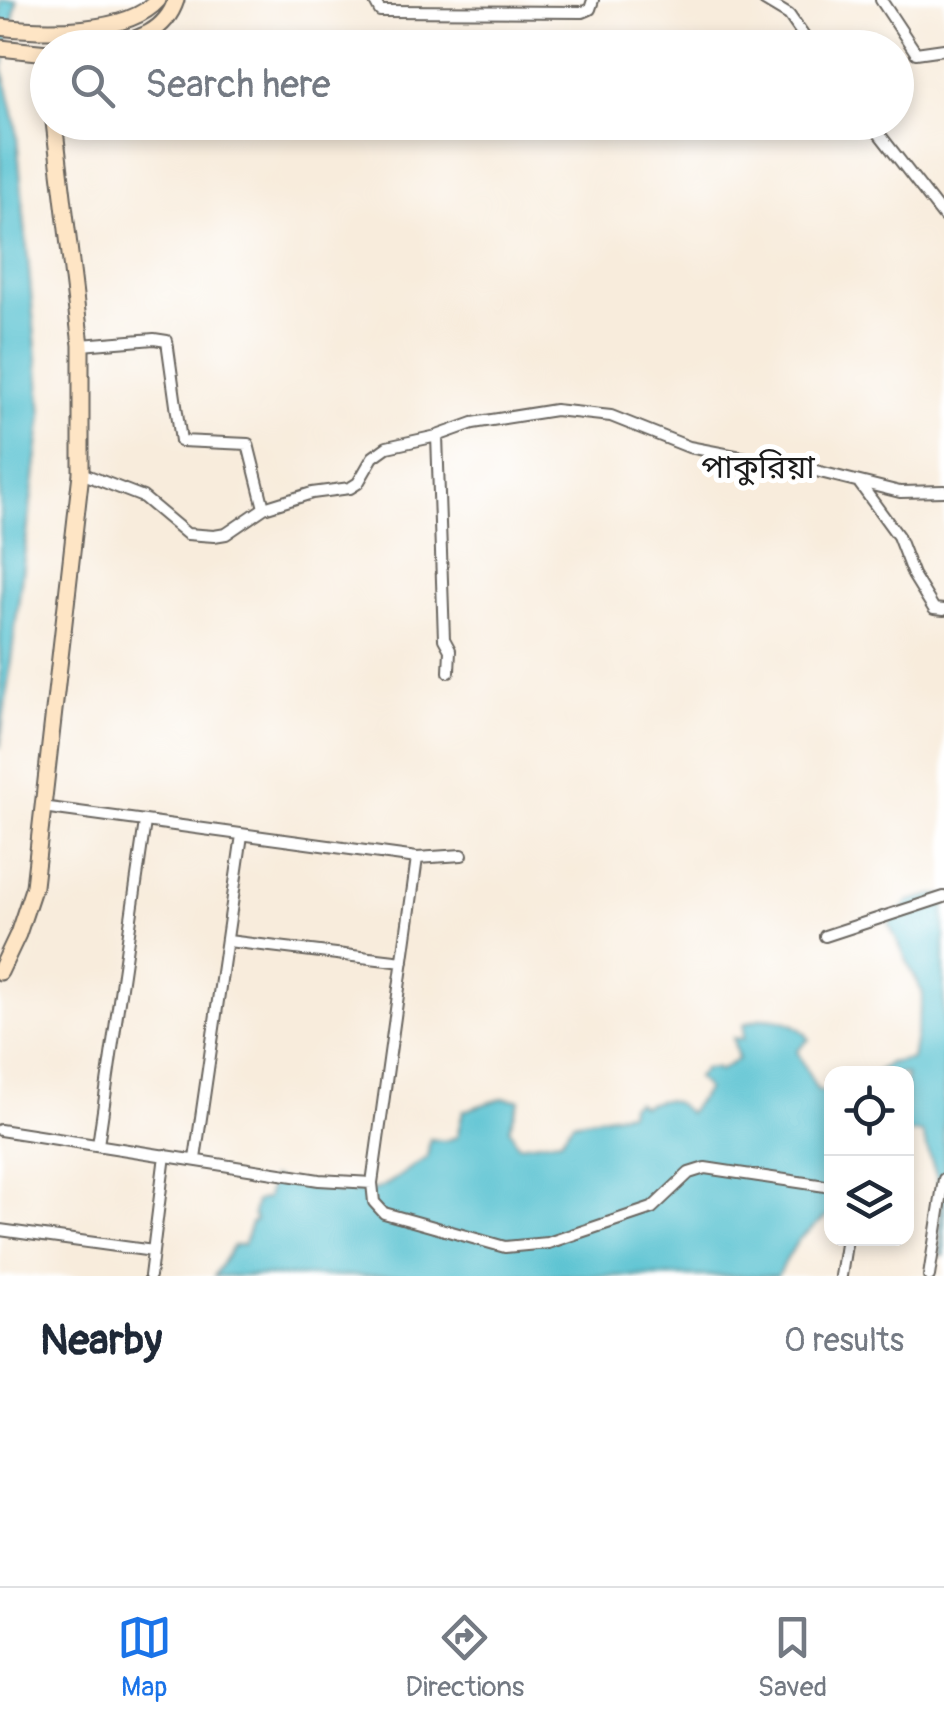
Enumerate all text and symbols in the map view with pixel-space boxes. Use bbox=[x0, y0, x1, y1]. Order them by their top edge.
search box bbox=[30, 30, 914, 140]
icon: search bbox=[65, 58, 120, 113]
text: Search here bbox=[145, 61, 331, 109]
district label: পাকুরিয়া bbox=[701, 448, 815, 488]
map controls bbox=[824, 1066, 914, 1246]
button: locate bbox=[824, 1066, 914, 1156]
button: layers bbox=[824, 1156, 914, 1246]
text: Nearby bbox=[40, 1315, 162, 1367]
text: 0 results bbox=[784, 1321, 904, 1361]
tab: Map bbox=[117, 1610, 172, 1705]
tab: Directions bbox=[405, 1610, 524, 1705]
tab: Saved bbox=[758, 1610, 827, 1705]

